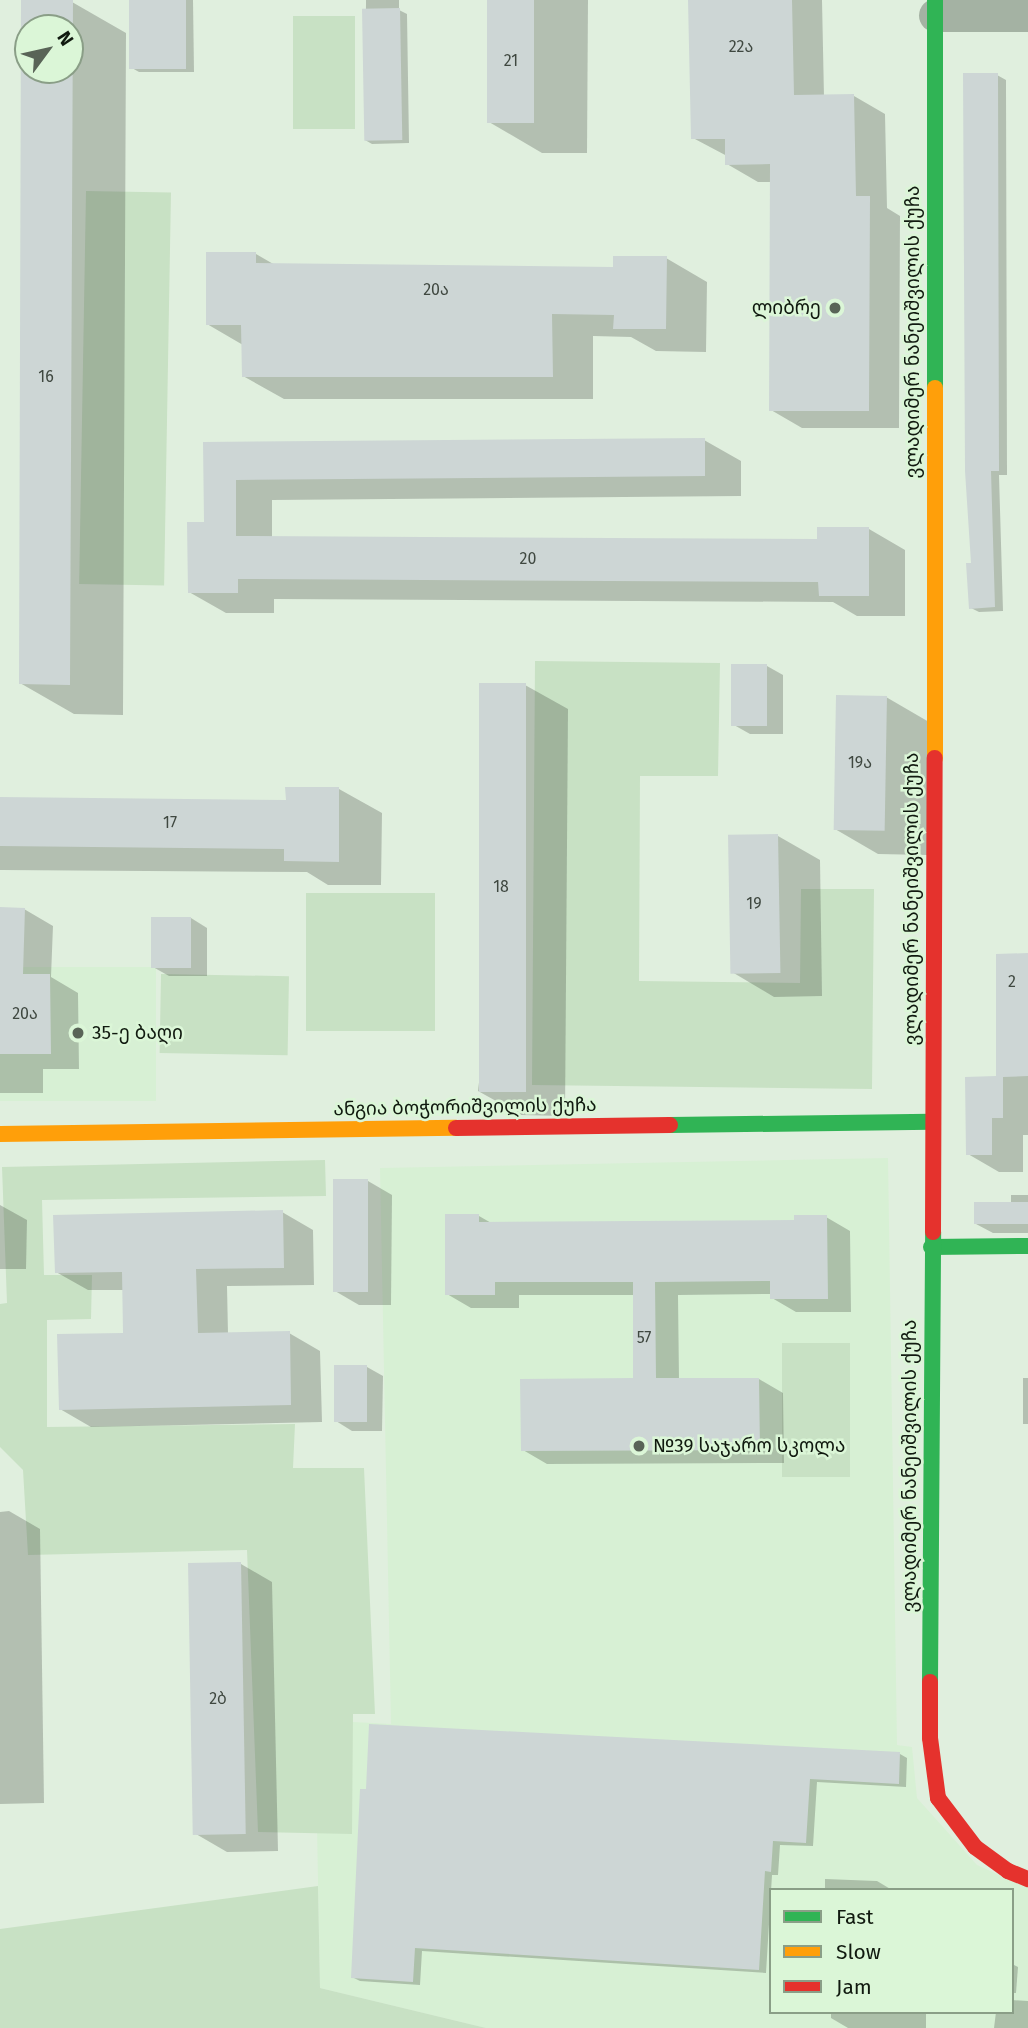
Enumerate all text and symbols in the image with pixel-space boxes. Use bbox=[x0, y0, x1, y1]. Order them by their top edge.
north arrow bbox=[14, 14, 84, 84]
text: N bbox=[52, 27, 78, 50]
house number: 22ა bbox=[729, 37, 753, 57]
house number: 21 bbox=[504, 51, 518, 71]
street label: ვლადიმერ ნანეიშვილის ქუჩა bbox=[902, 186, 924, 478]
house number: 20ა bbox=[423, 280, 449, 300]
place label: ლიბრე bbox=[752, 297, 821, 319]
marker: ლიბრე bbox=[827, 300, 843, 316]
house number: 16 bbox=[38, 367, 54, 387]
house number: 20 bbox=[520, 549, 536, 569]
house number: 19ა bbox=[848, 753, 872, 773]
street label: ვლადიმერ ნანეიშვილის ქუჩა bbox=[901, 753, 923, 1045]
house number: 17 bbox=[163, 813, 177, 833]
house number: 18 bbox=[493, 877, 509, 897]
house number: 19 bbox=[746, 894, 762, 914]
house number: 2 bbox=[1008, 972, 1016, 992]
house number: 20ა bbox=[12, 1004, 38, 1024]
place label: 35-ე ბაღი bbox=[92, 1022, 183, 1044]
marker: 35-ე ბაღი bbox=[70, 1025, 86, 1041]
street label: ანგია ბოჭორიშვილის ქუჩა bbox=[333, 1093, 597, 1121]
street label: ვლადიმერ ნანეიშვილის ქუჩა bbox=[899, 1320, 921, 1612]
house number: 57 bbox=[637, 1328, 651, 1348]
place label: №39 საჯარო სკოლა bbox=[653, 1435, 845, 1457]
marker: №39 საჯარო სკოლა bbox=[631, 1438, 647, 1454]
house number: 2ბ bbox=[209, 1689, 227, 1709]
legend bbox=[769, 1888, 1014, 2014]
text: Fast bbox=[836, 1904, 874, 1930]
text: Slow bbox=[836, 1939, 881, 1965]
text: Jam bbox=[836, 1974, 872, 2000]

